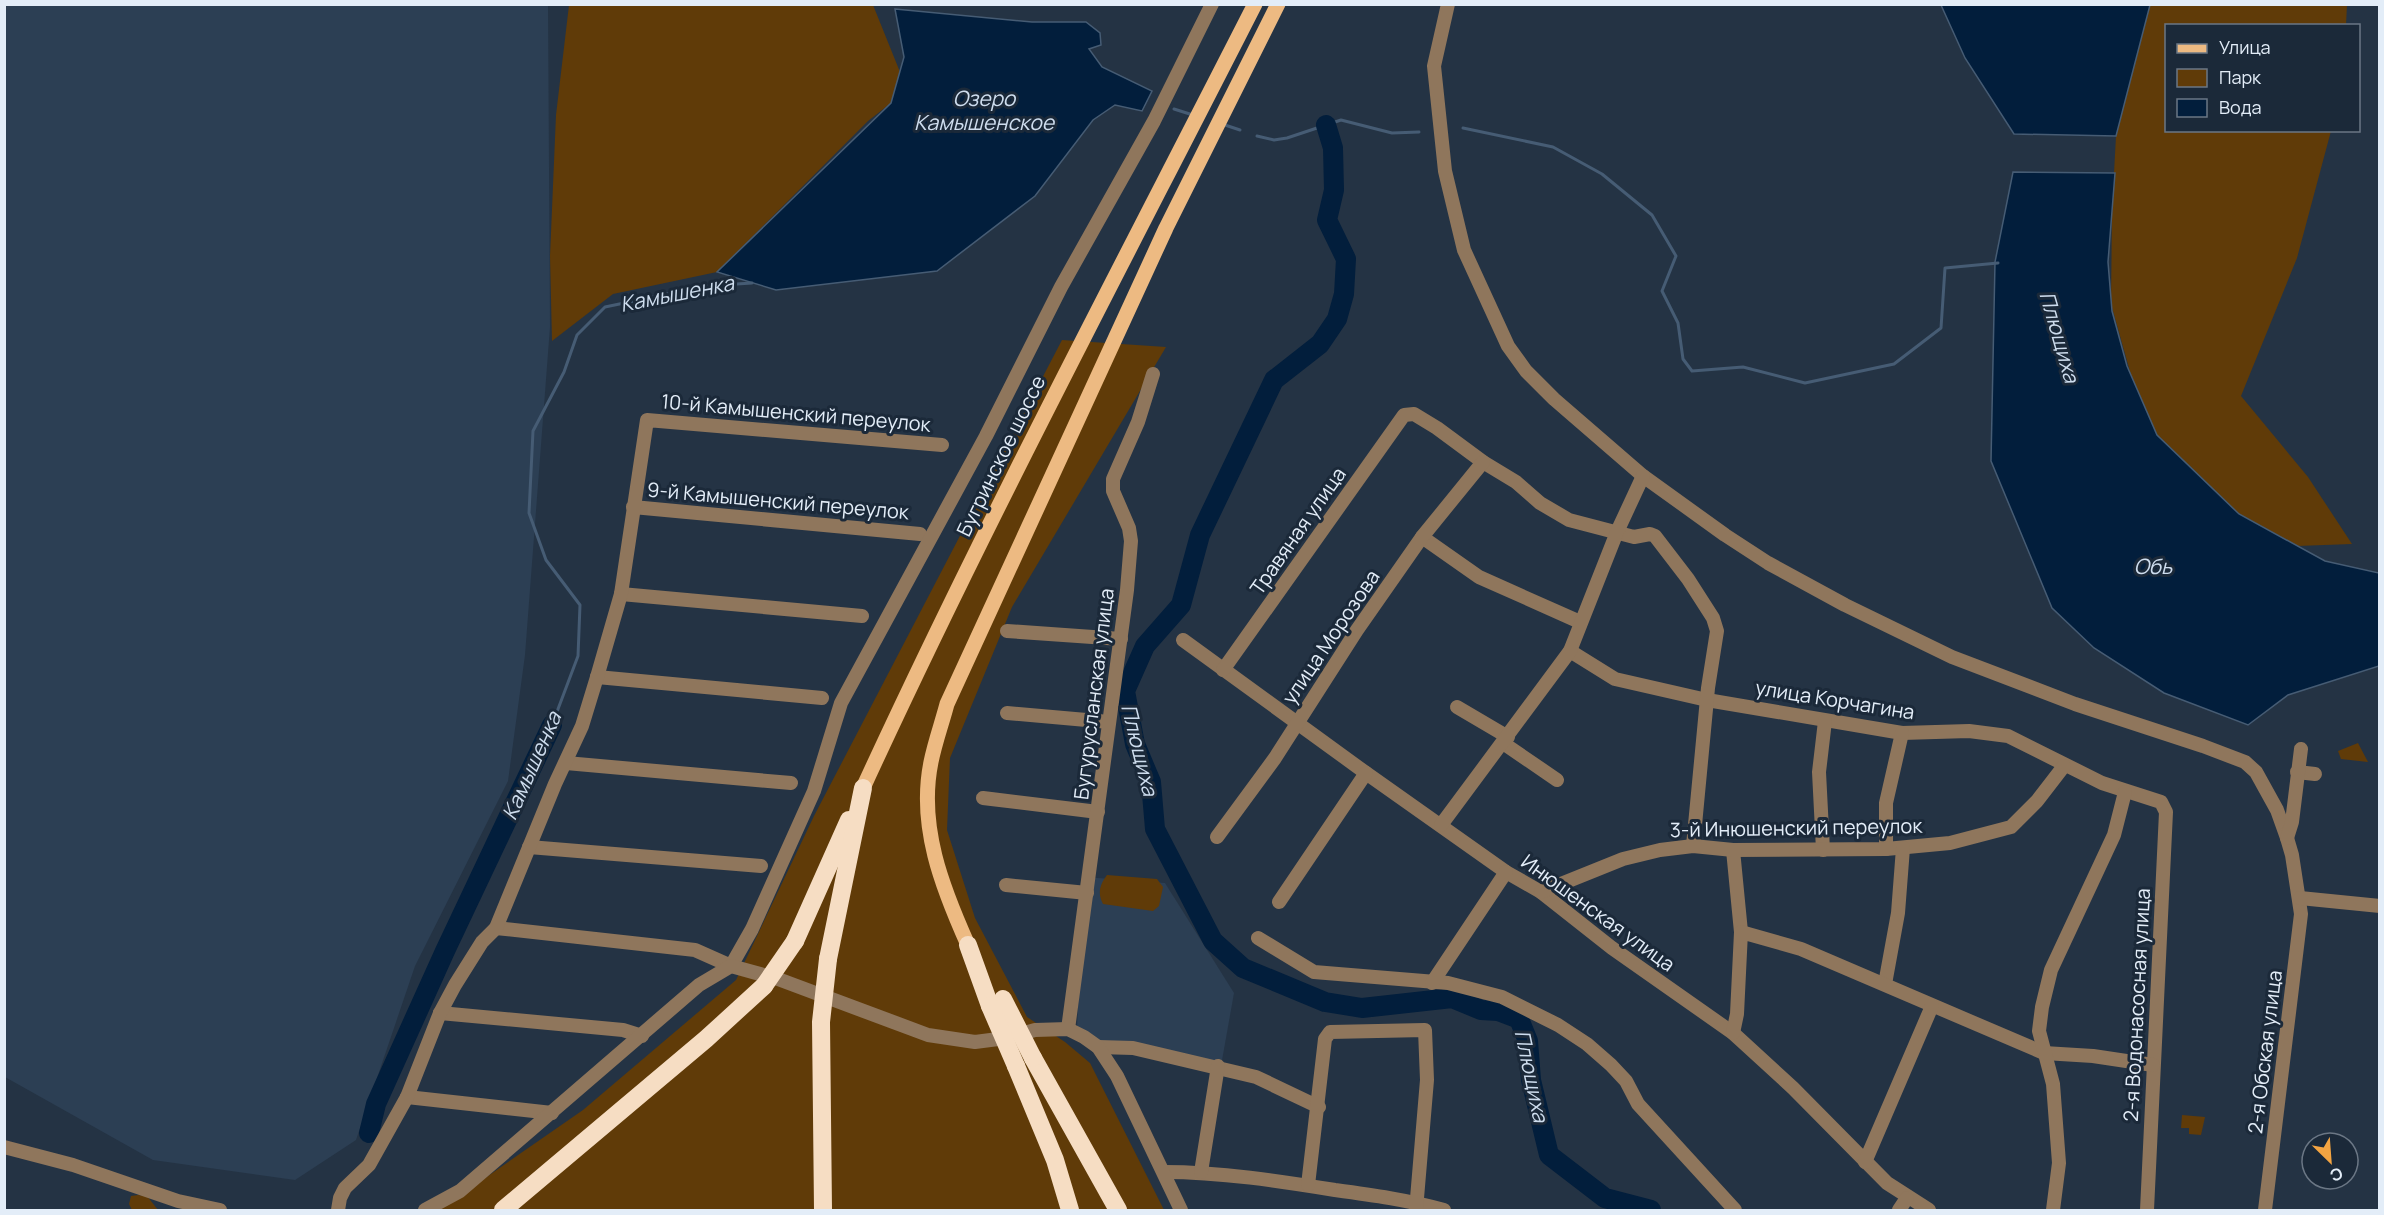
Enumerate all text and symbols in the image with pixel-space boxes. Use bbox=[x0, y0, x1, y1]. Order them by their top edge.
legend bbox=[2165, 24, 2360, 132]
text: Улица bbox=[2219, 35, 2271, 59]
text: Парк bbox=[2219, 65, 2262, 89]
water label: Озеро Камышенское bbox=[914, 84, 1056, 136]
text: Вода bbox=[2219, 95, 2261, 119]
water label: Камышенка bbox=[617, 268, 737, 318]
water label: Плющиха bbox=[2034, 288, 2087, 387]
street label: Бугринское шоссе bbox=[950, 371, 1051, 541]
street label: 10-й Камышенский переулок bbox=[660, 387, 933, 438]
street label: Травяная улица bbox=[1243, 461, 1352, 600]
street label: 9-й Камышенский переулок bbox=[646, 476, 911, 525]
water label: Обь bbox=[2134, 552, 2173, 580]
street label: улица Морозова bbox=[1276, 564, 1386, 709]
street label: Бугурусланская улица bbox=[1067, 587, 1120, 801]
street label: улица Корчагина bbox=[1754, 674, 1917, 725]
water label: Плющиха bbox=[1115, 701, 1165, 800]
water label: Камышенка bbox=[495, 706, 568, 824]
street label: 3-й Инюшенский переулок bbox=[1670, 812, 1923, 843]
street label: Инюшенская улица bbox=[1516, 848, 1681, 977]
street label: 2-я Водонасосная улица bbox=[2117, 888, 2156, 1122]
street label: 2-я Обская улица bbox=[2241, 969, 2288, 1135]
water label: Плющиха bbox=[1509, 1027, 1556, 1126]
north arrow bbox=[2300, 1131, 2360, 1191]
text: С bbox=[2326, 1162, 2346, 1187]

